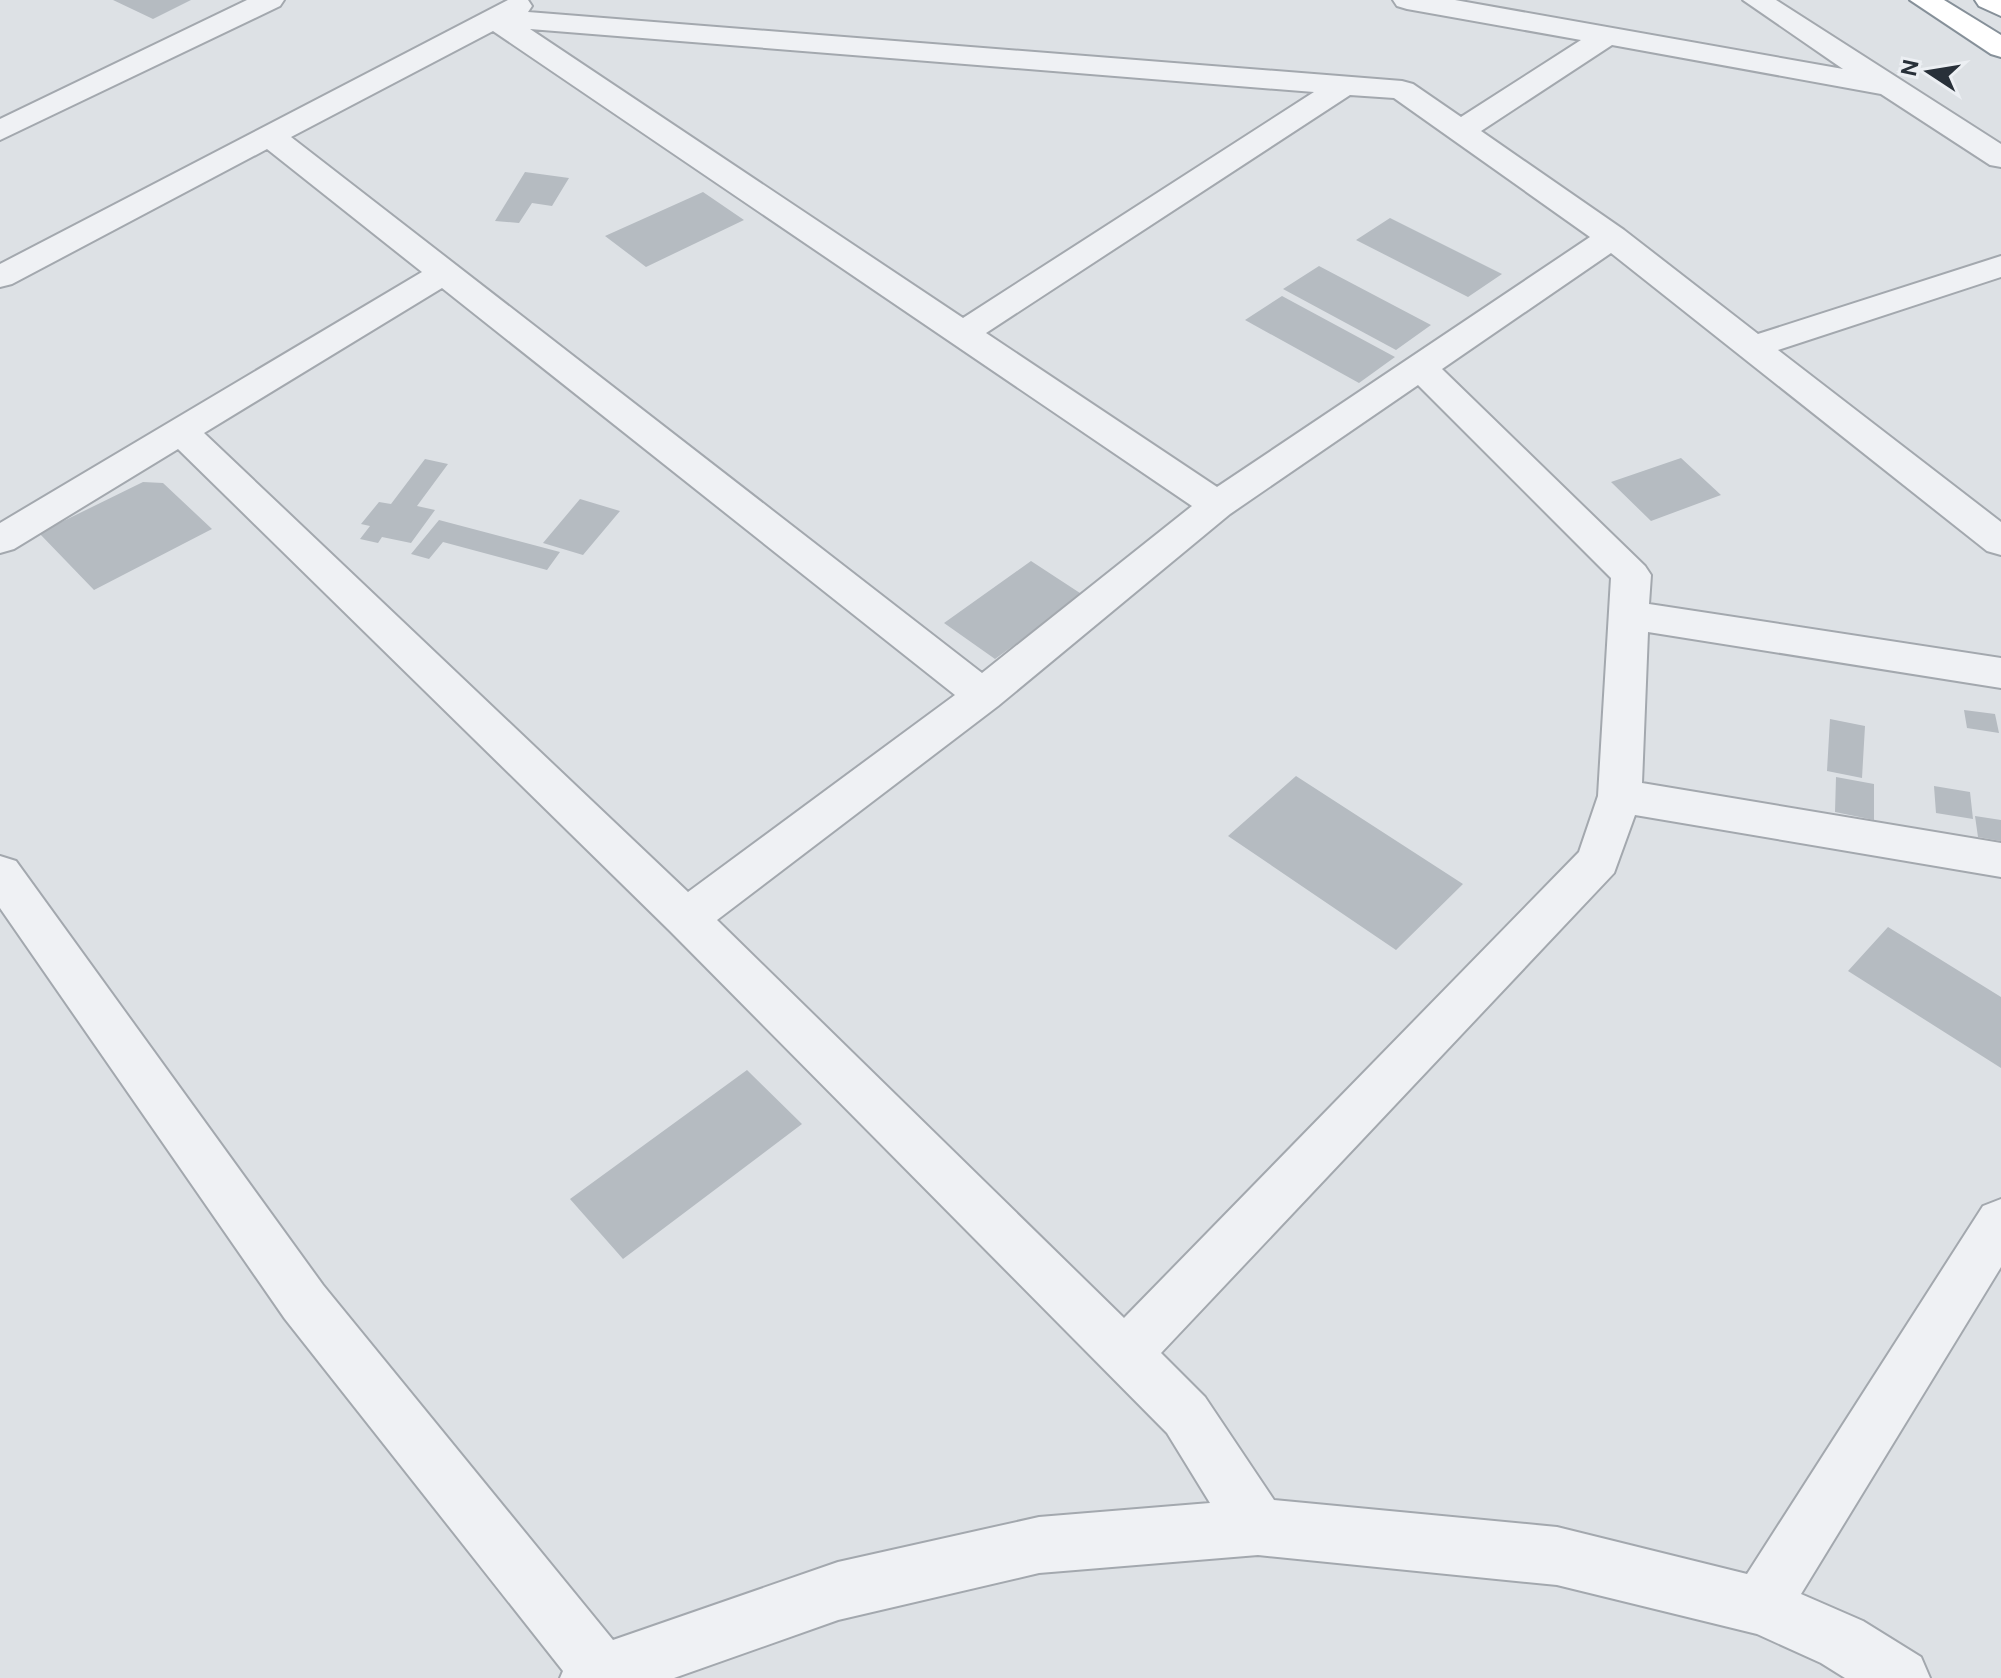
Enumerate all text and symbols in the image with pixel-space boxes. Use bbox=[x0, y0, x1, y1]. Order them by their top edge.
north arrow bbox=[1889, 32, 1969, 112]
text: N bbox=[1894, 57, 1926, 79]

